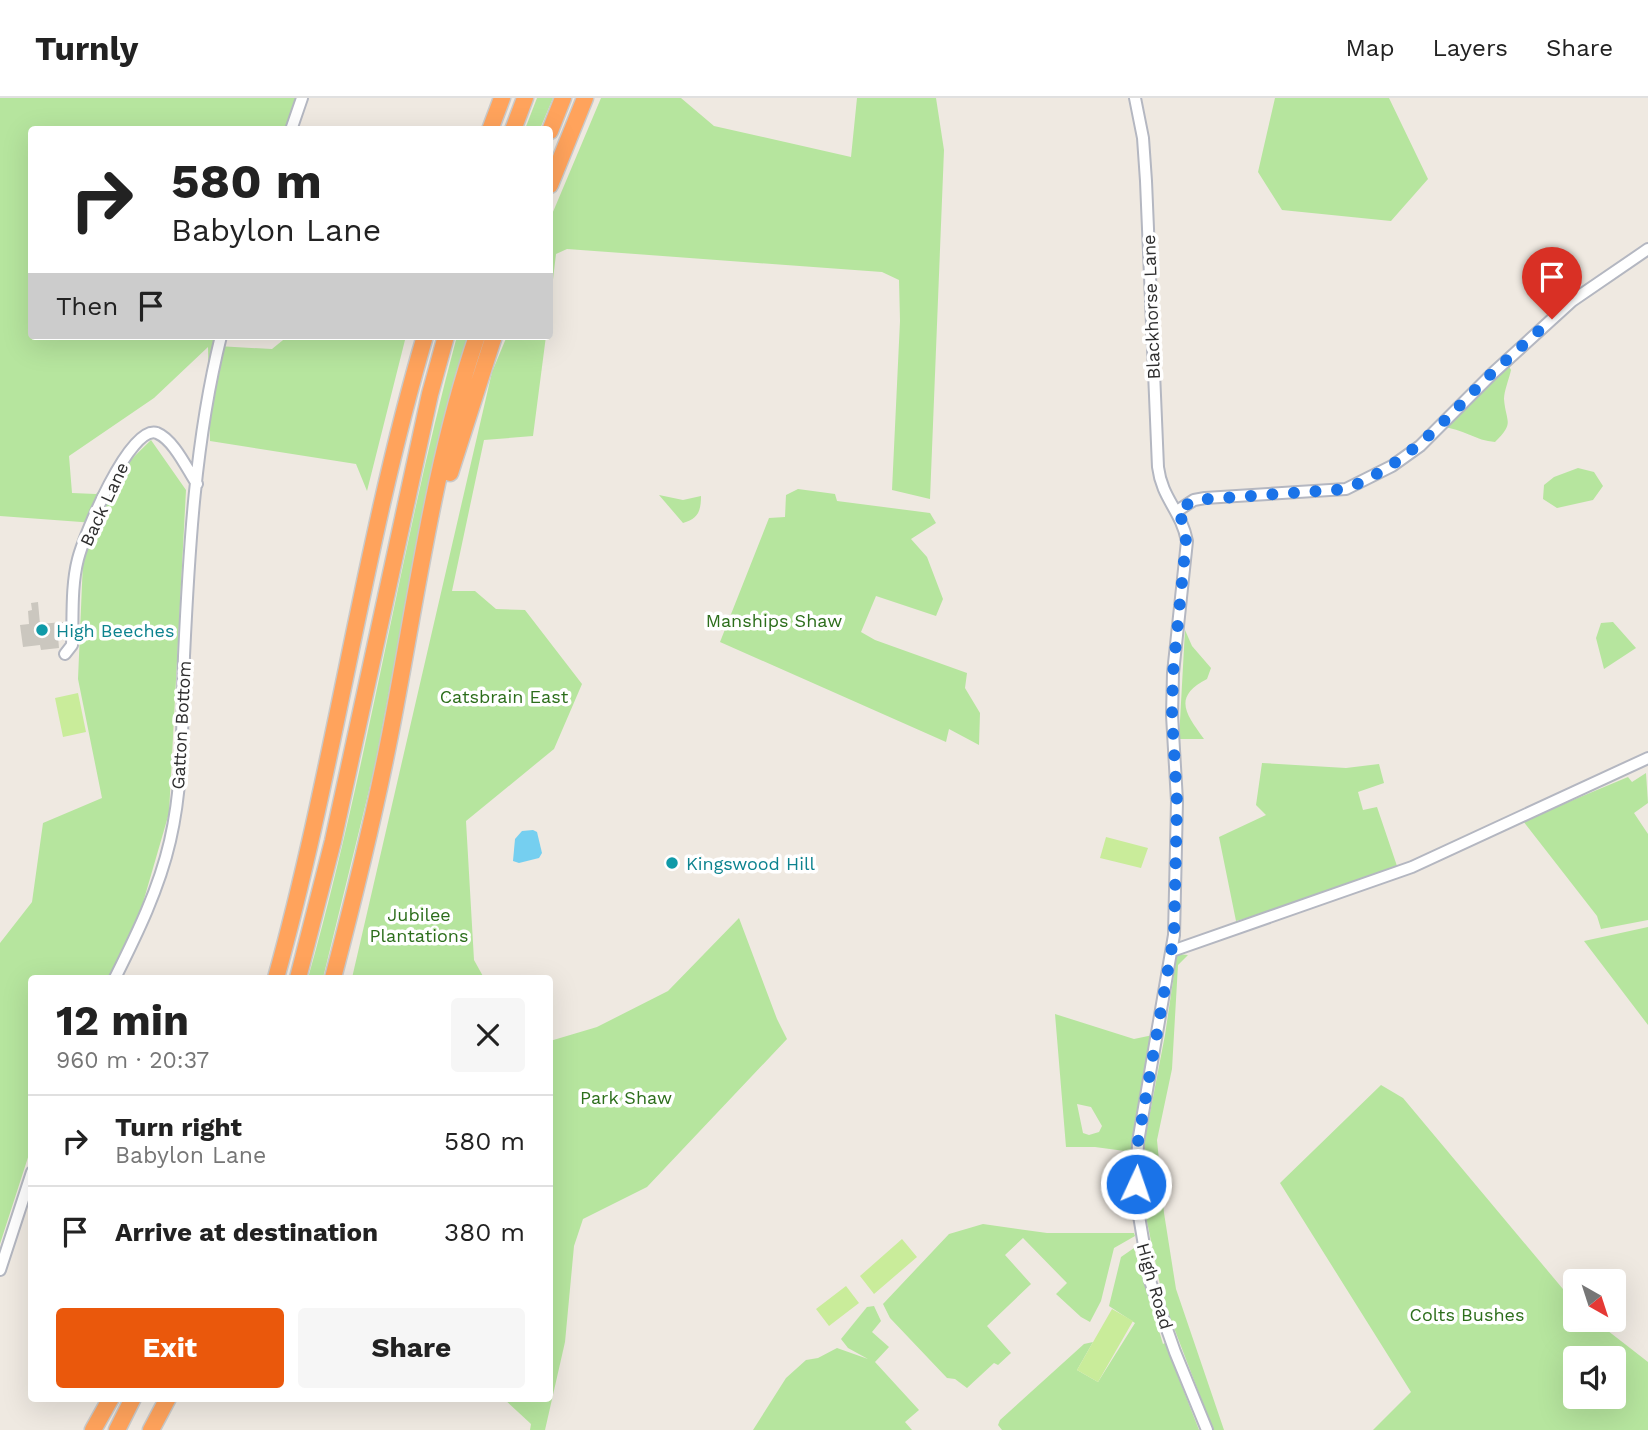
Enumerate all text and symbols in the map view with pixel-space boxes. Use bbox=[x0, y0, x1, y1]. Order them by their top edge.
text: Turnly bbox=[35, 29, 138, 68]
text: Map bbox=[1346, 34, 1394, 62]
text: Layers bbox=[1432, 34, 1508, 62]
text: Share bbox=[1546, 34, 1613, 62]
text: 580 m bbox=[171, 152, 322, 210]
icon: right bbox=[56, 154, 147, 245]
text: Babylon Lane bbox=[171, 211, 381, 249]
street label: Blackhorse Lane bbox=[1138, 234, 1164, 380]
pin bbox=[1522, 247, 1582, 319]
icon: arrive bbox=[1533, 258, 1571, 296]
icon: arrive bbox=[132, 287, 170, 325]
text: Then bbox=[56, 291, 118, 321]
street label: Back Lane bbox=[75, 459, 133, 549]
park label: Manships Shaw bbox=[706, 610, 842, 631]
place label: High Beeches bbox=[56, 620, 174, 641]
marker: High Beeches bbox=[34, 622, 50, 638]
street label: Gatton Bottom bbox=[167, 660, 195, 790]
park label: Catsbrain East bbox=[440, 686, 569, 707]
place label: Kingswood Hill bbox=[686, 853, 816, 874]
marker: Kingswood Hill bbox=[664, 855, 680, 871]
park label: Jubilee Plantations bbox=[370, 904, 468, 946]
text: 12 min bbox=[56, 996, 189, 1045]
button: close bbox=[451, 998, 525, 1072]
text: 960 m · 20:37 bbox=[56, 1047, 209, 1074]
park label: Park Shaw bbox=[580, 1087, 672, 1108]
text: Turn right bbox=[115, 1112, 242, 1142]
icon: right bbox=[56, 1122, 94, 1160]
text: 580 m bbox=[444, 1126, 525, 1156]
text: Babylon Lane bbox=[115, 1142, 266, 1169]
position arrow bbox=[1099, 1147, 1173, 1221]
icon: arrive bbox=[56, 1213, 94, 1251]
text: Arrive at destination bbox=[115, 1217, 378, 1247]
text: 380 m bbox=[444, 1217, 525, 1247]
street label: High Road bbox=[1133, 1240, 1177, 1332]
north arrow bbox=[1563, 1269, 1626, 1332]
map controls bbox=[1563, 1269, 1626, 1409]
park label: Colts Bushes bbox=[1410, 1304, 1524, 1325]
button: Exit bbox=[56, 1308, 284, 1388]
button: Share bbox=[298, 1308, 525, 1388]
button: sound bbox=[1563, 1346, 1626, 1409]

